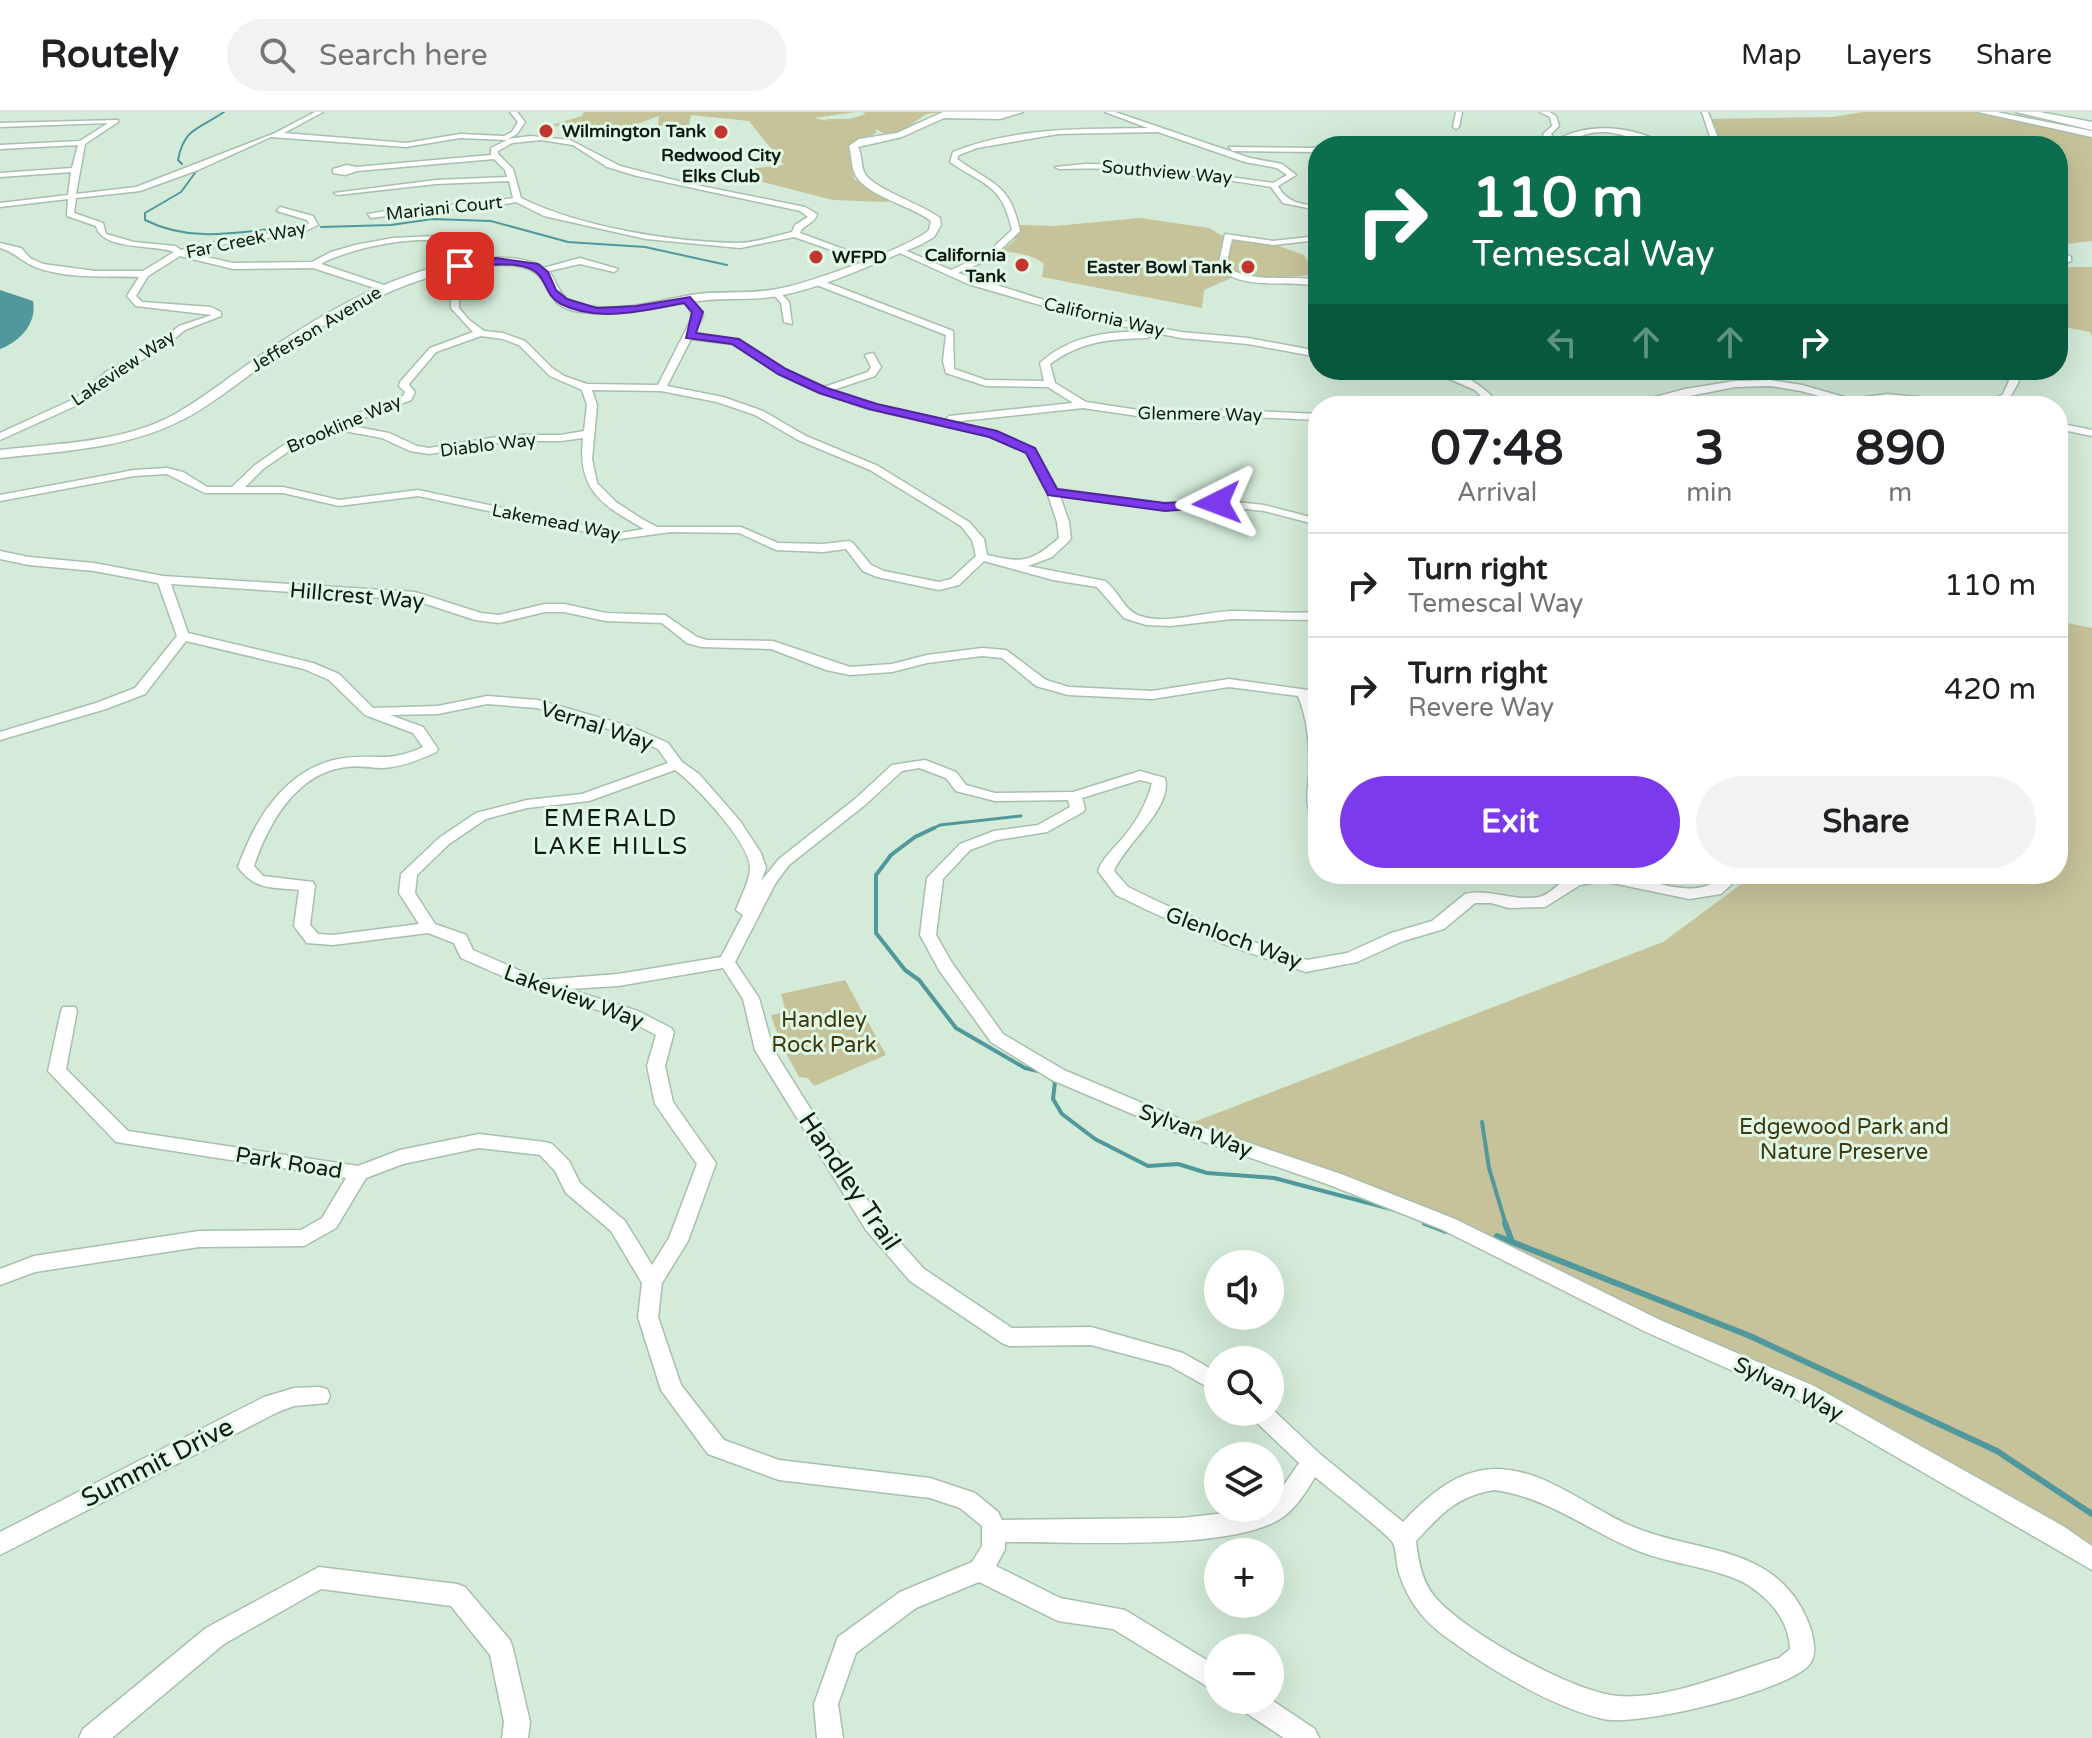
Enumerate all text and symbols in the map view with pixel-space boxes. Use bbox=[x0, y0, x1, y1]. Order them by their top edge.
search box bbox=[227, 19, 787, 91]
text: Routely bbox=[40, 32, 179, 78]
icon: search bbox=[255, 33, 299, 77]
text: Search here bbox=[319, 37, 488, 74]
text: Map bbox=[1741, 38, 1802, 72]
text: Layers bbox=[1846, 38, 1932, 72]
text: Share bbox=[1976, 38, 2052, 72]
place label: Wilmington Tank bbox=[562, 120, 706, 142]
marker: Wilmington Tank bbox=[537, 122, 555, 140]
marker: Redwood City Elks Club bbox=[712, 123, 730, 141]
place label: Redwood City Elks Club bbox=[661, 144, 781, 187]
street label: Southview Way bbox=[1101, 155, 1233, 189]
text: 110 m bbox=[1472, 165, 1643, 232]
icon: right bbox=[1340, 168, 1444, 272]
street label: Mariani Court bbox=[385, 191, 503, 225]
street label: Far Creek Way bbox=[184, 216, 308, 263]
pin bbox=[426, 232, 494, 300]
text: Temescal Way bbox=[1472, 233, 1715, 276]
icon: arrive bbox=[438, 244, 482, 288]
place label: California Tank bbox=[925, 244, 1006, 287]
place label: WFPD bbox=[832, 246, 887, 268]
marker: WFPD bbox=[807, 248, 825, 266]
marker: California Tank bbox=[1013, 256, 1031, 274]
place label: Easter Bowl Tank bbox=[1086, 256, 1232, 278]
marker: Easter Bowl Tank bbox=[1239, 258, 1257, 276]
street label: Jefferson Avenue bbox=[247, 281, 385, 377]
street label: California Way bbox=[1042, 292, 1167, 342]
icon: left bbox=[1540, 320, 1584, 364]
icon: ahead bbox=[1624, 320, 1668, 364]
icon: ahead bbox=[1708, 320, 1752, 364]
icon: right bbox=[1792, 320, 1836, 364]
street label: Lakeview Way bbox=[67, 325, 179, 411]
street label: Brookline Way bbox=[283, 390, 405, 458]
street label: Glenmere Way bbox=[1138, 402, 1263, 426]
text: 07:48 bbox=[1431, 420, 1564, 478]
text: 3 bbox=[1694, 420, 1724, 478]
text: 890 bbox=[1855, 420, 1945, 478]
street label: Diablo Way bbox=[439, 428, 538, 462]
position arrow bbox=[1175, 461, 1259, 545]
text: Arrival bbox=[1457, 477, 1537, 508]
text: min bbox=[1686, 477, 1732, 508]
text: m bbox=[1888, 477, 1912, 508]
street label: Lakemead Way bbox=[490, 499, 622, 545]
text: Turn right bbox=[1408, 551, 1548, 588]
icon: right bbox=[1340, 563, 1384, 607]
text: 110 m bbox=[1944, 567, 2036, 604]
street label: Hillcrest Way bbox=[289, 577, 425, 615]
text: Temescal Way bbox=[1408, 588, 1583, 619]
text: Turn right bbox=[1408, 655, 1548, 692]
icon: right bbox=[1340, 667, 1384, 711]
text: 420 m bbox=[1944, 671, 2036, 708]
text: Revere Way bbox=[1408, 692, 1554, 723]
street label: Vernal Way bbox=[537, 695, 657, 756]
button: Exit bbox=[1340, 776, 1680, 868]
button: Share bbox=[1696, 776, 2036, 868]
district label: EMERALD LAKE HILLS bbox=[533, 804, 689, 861]
street label: Glenloch Way bbox=[1162, 901, 1305, 975]
street label: Lakeview Way bbox=[500, 960, 647, 1034]
park label: Handley Rock Park bbox=[771, 1007, 877, 1058]
street label: Sylvan Way bbox=[1136, 1098, 1256, 1163]
street label: Handley Trail bbox=[792, 1106, 907, 1256]
park label: Edgewood Park and Nature Preserve bbox=[1739, 1114, 1949, 1165]
street label: Park Road bbox=[233, 1142, 344, 1184]
map controls bbox=[1204, 1250, 1284, 1714]
button: sound bbox=[1204, 1250, 1284, 1330]
button: search bbox=[1204, 1346, 1284, 1426]
street label: Sylvan Way bbox=[1730, 1351, 1848, 1427]
street label: Summit Drive bbox=[76, 1411, 238, 1514]
button: layers bbox=[1204, 1442, 1284, 1522]
button: + bbox=[1204, 1538, 1284, 1618]
button: − bbox=[1204, 1634, 1284, 1714]

